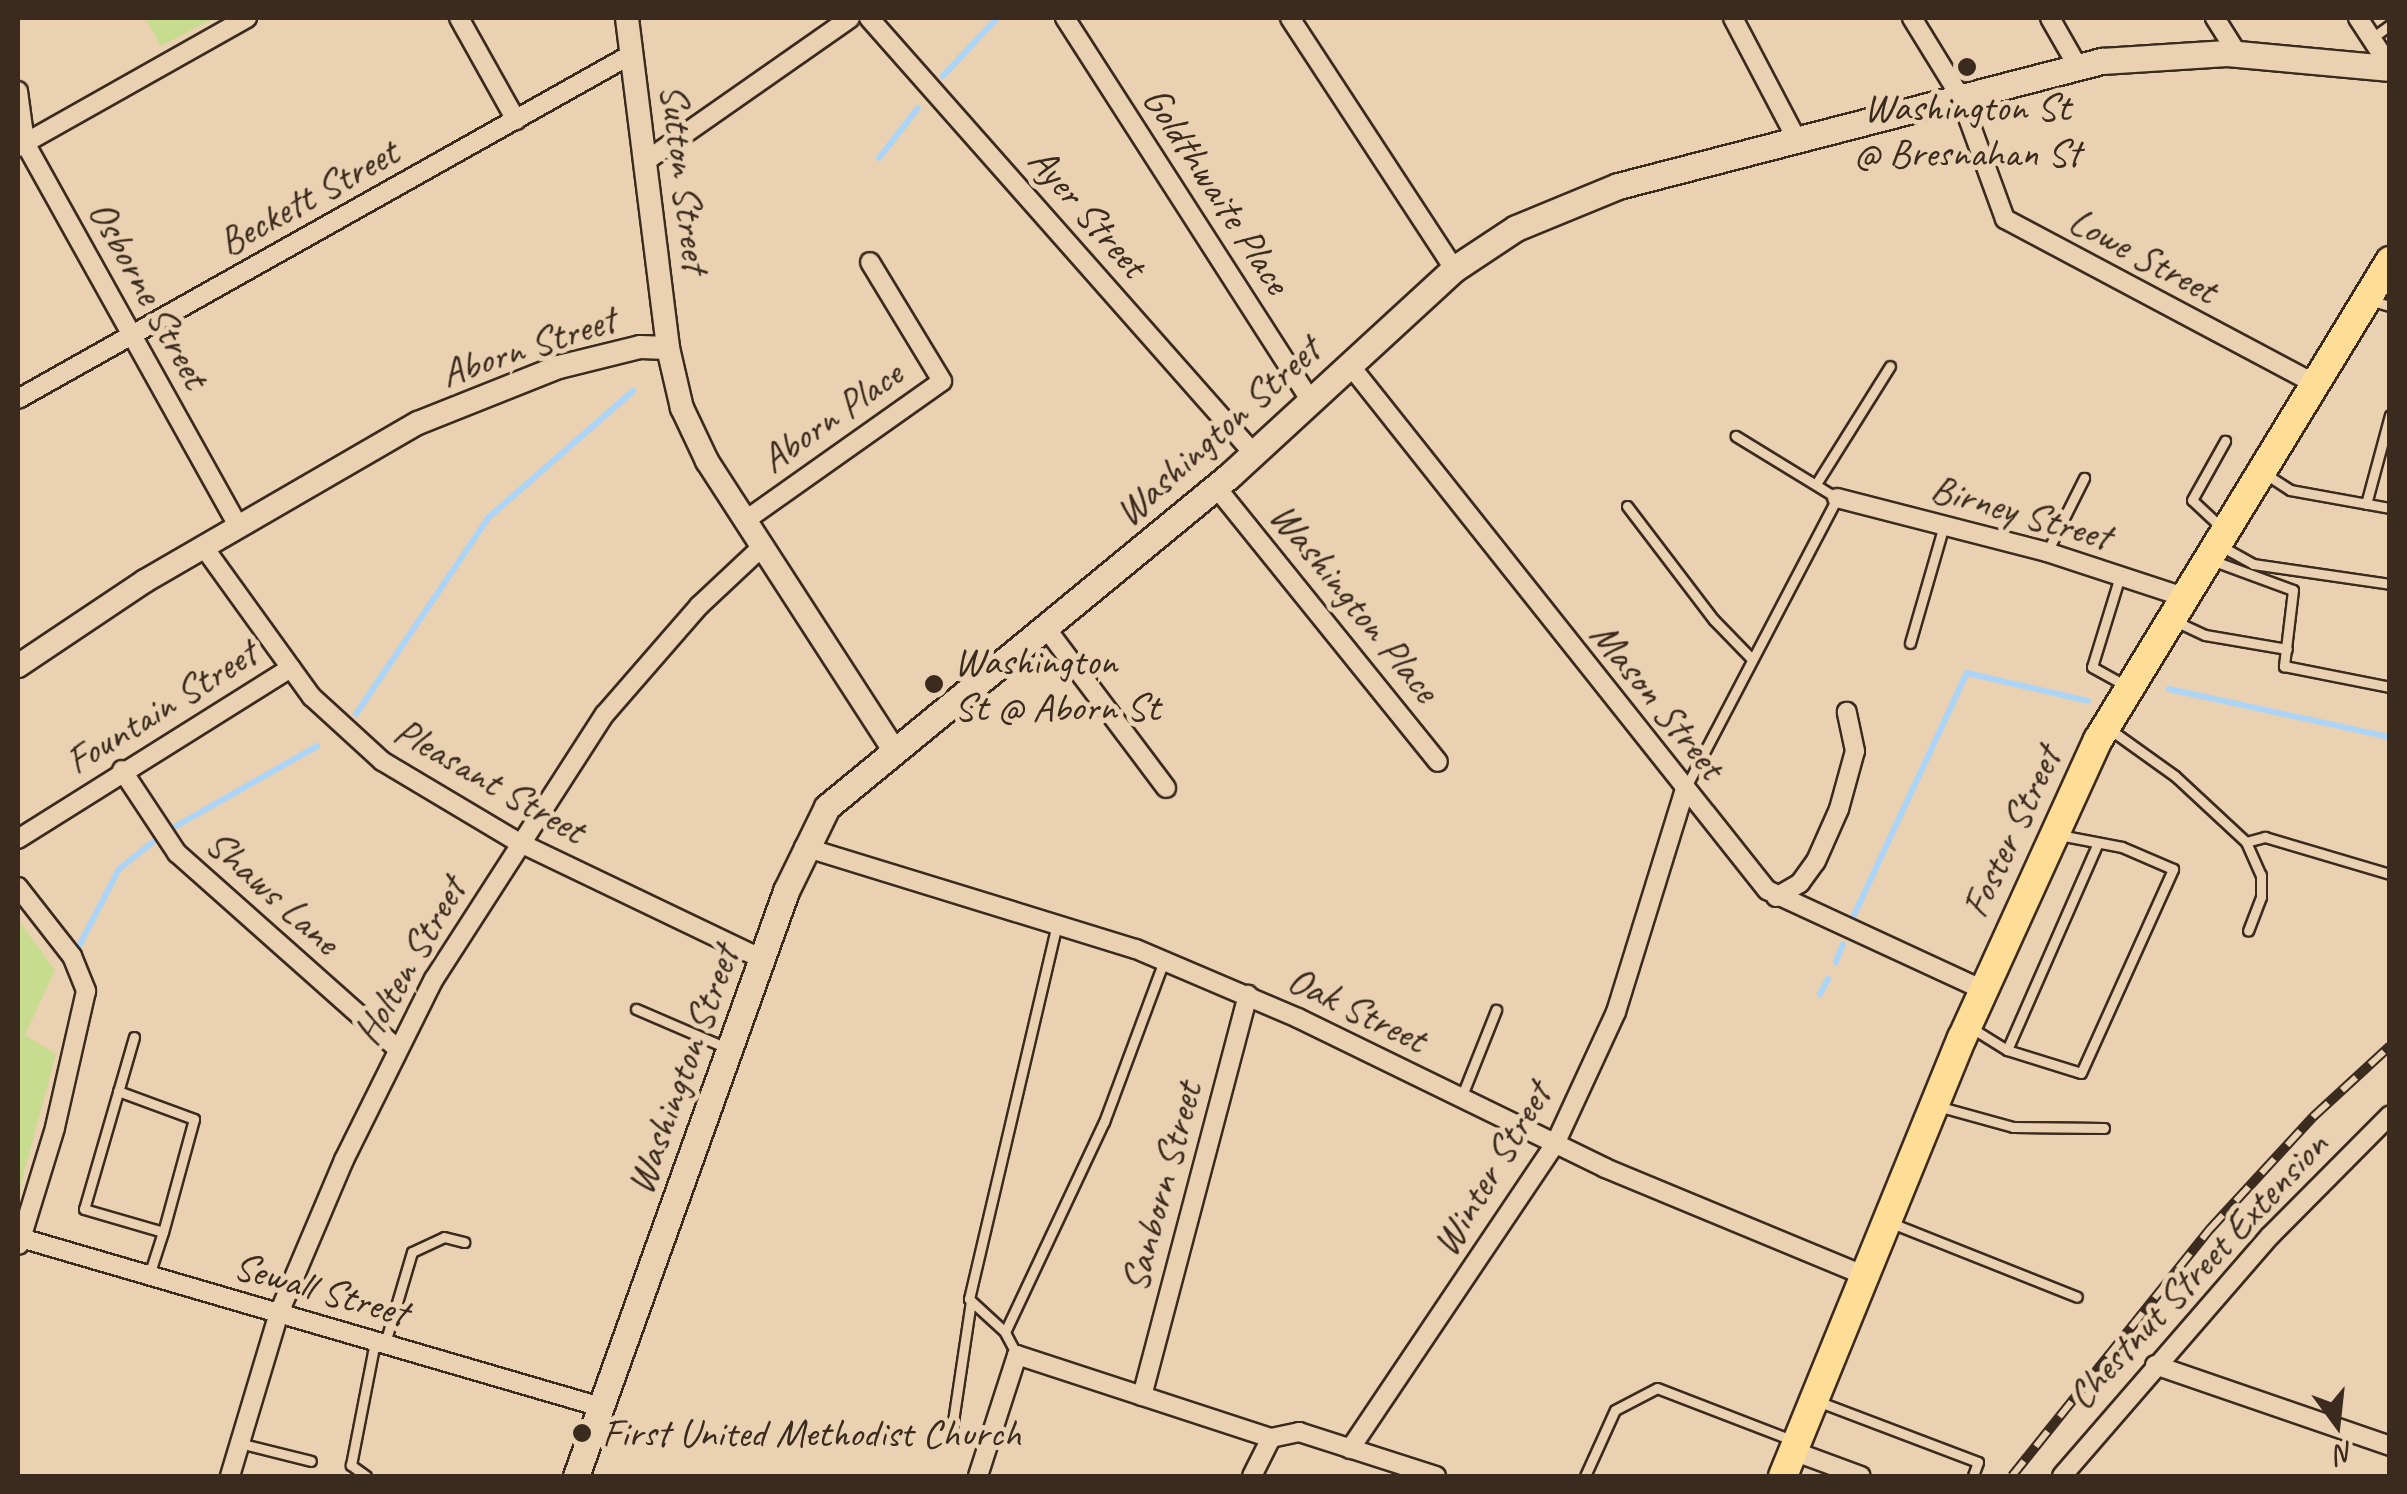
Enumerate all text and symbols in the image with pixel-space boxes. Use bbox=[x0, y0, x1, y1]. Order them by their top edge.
marker: Washington St @ Bresnahan St bbox=[1956, 56, 1978, 78]
street label: Goldthwaite Place bbox=[1132, 77, 1302, 303]
street label: Sutton Street bbox=[650, 81, 720, 275]
place label: Washington St @ Bresnahan St bbox=[1853, 83, 2081, 177]
street label: Beckett Street bbox=[209, 128, 407, 266]
street label: Ayer Street bbox=[1018, 137, 1158, 287]
street label: Osborne Street bbox=[78, 192, 220, 396]
street label: Lowe Street bbox=[2061, 196, 2225, 314]
street label: Aborn Street bbox=[435, 295, 621, 397]
street label: Washington Street bbox=[1104, 326, 1330, 536]
street label: Aborn Place bbox=[750, 349, 912, 483]
street label: Birney Street bbox=[1926, 463, 2116, 561]
street label: Washington Place bbox=[1260, 492, 1450, 712]
street label: Mason Street bbox=[1580, 612, 1736, 788]
street label: Fountain Street bbox=[57, 629, 265, 785]
place label: Washington St @ Aborn St bbox=[954, 637, 1160, 731]
marker: Washington St @ Aborn St bbox=[923, 673, 945, 695]
street label: Pleasant Street bbox=[386, 706, 594, 854]
street label: Foster Street bbox=[1951, 739, 2071, 925]
street label: Shaws Lane bbox=[195, 819, 351, 965]
street label: Holten Street bbox=[342, 869, 476, 1053]
street label: Washington Street bbox=[615, 940, 749, 1200]
street label: Oak Street bbox=[1280, 955, 1434, 1063]
street label: Winter Street bbox=[1421, 1074, 1561, 1264]
street label: Sanborn Street bbox=[1110, 1077, 1212, 1297]
street label: Chestnut Street Extension bbox=[2056, 1121, 2338, 1419]
street label: Sewall Street bbox=[229, 1241, 413, 1337]
north arrow bbox=[2287, 1374, 2387, 1474]
place label: First United Methodist Church bbox=[602, 1409, 1023, 1457]
marker: First United Methodist Church bbox=[571, 1422, 593, 1444]
text: N bbox=[2332, 1434, 2358, 1473]

